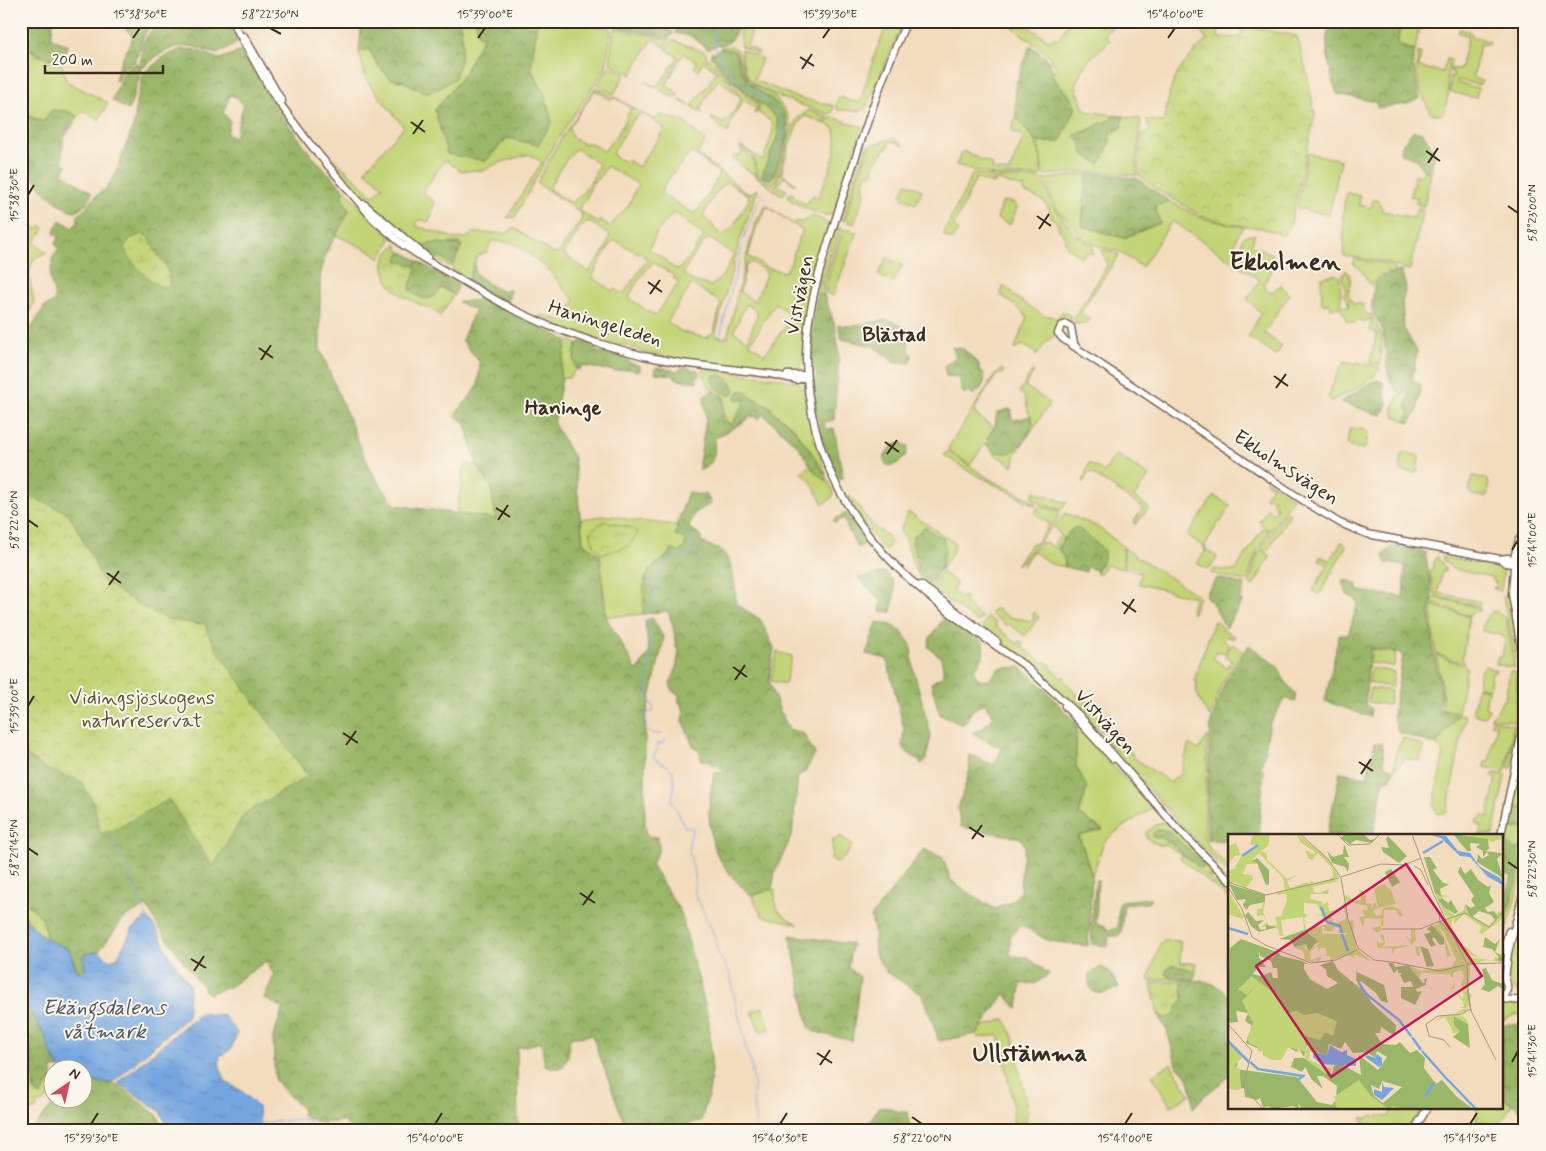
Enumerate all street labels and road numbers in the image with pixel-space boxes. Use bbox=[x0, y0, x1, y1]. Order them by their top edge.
street label: Vistvägen bbox=[779, 253, 821, 337]
street label: Haningeleden bbox=[545, 294, 665, 354]
street label: Ekholmsvägen bbox=[1228, 424, 1344, 512]
street label: Vistvägen bbox=[1068, 683, 1142, 761]

